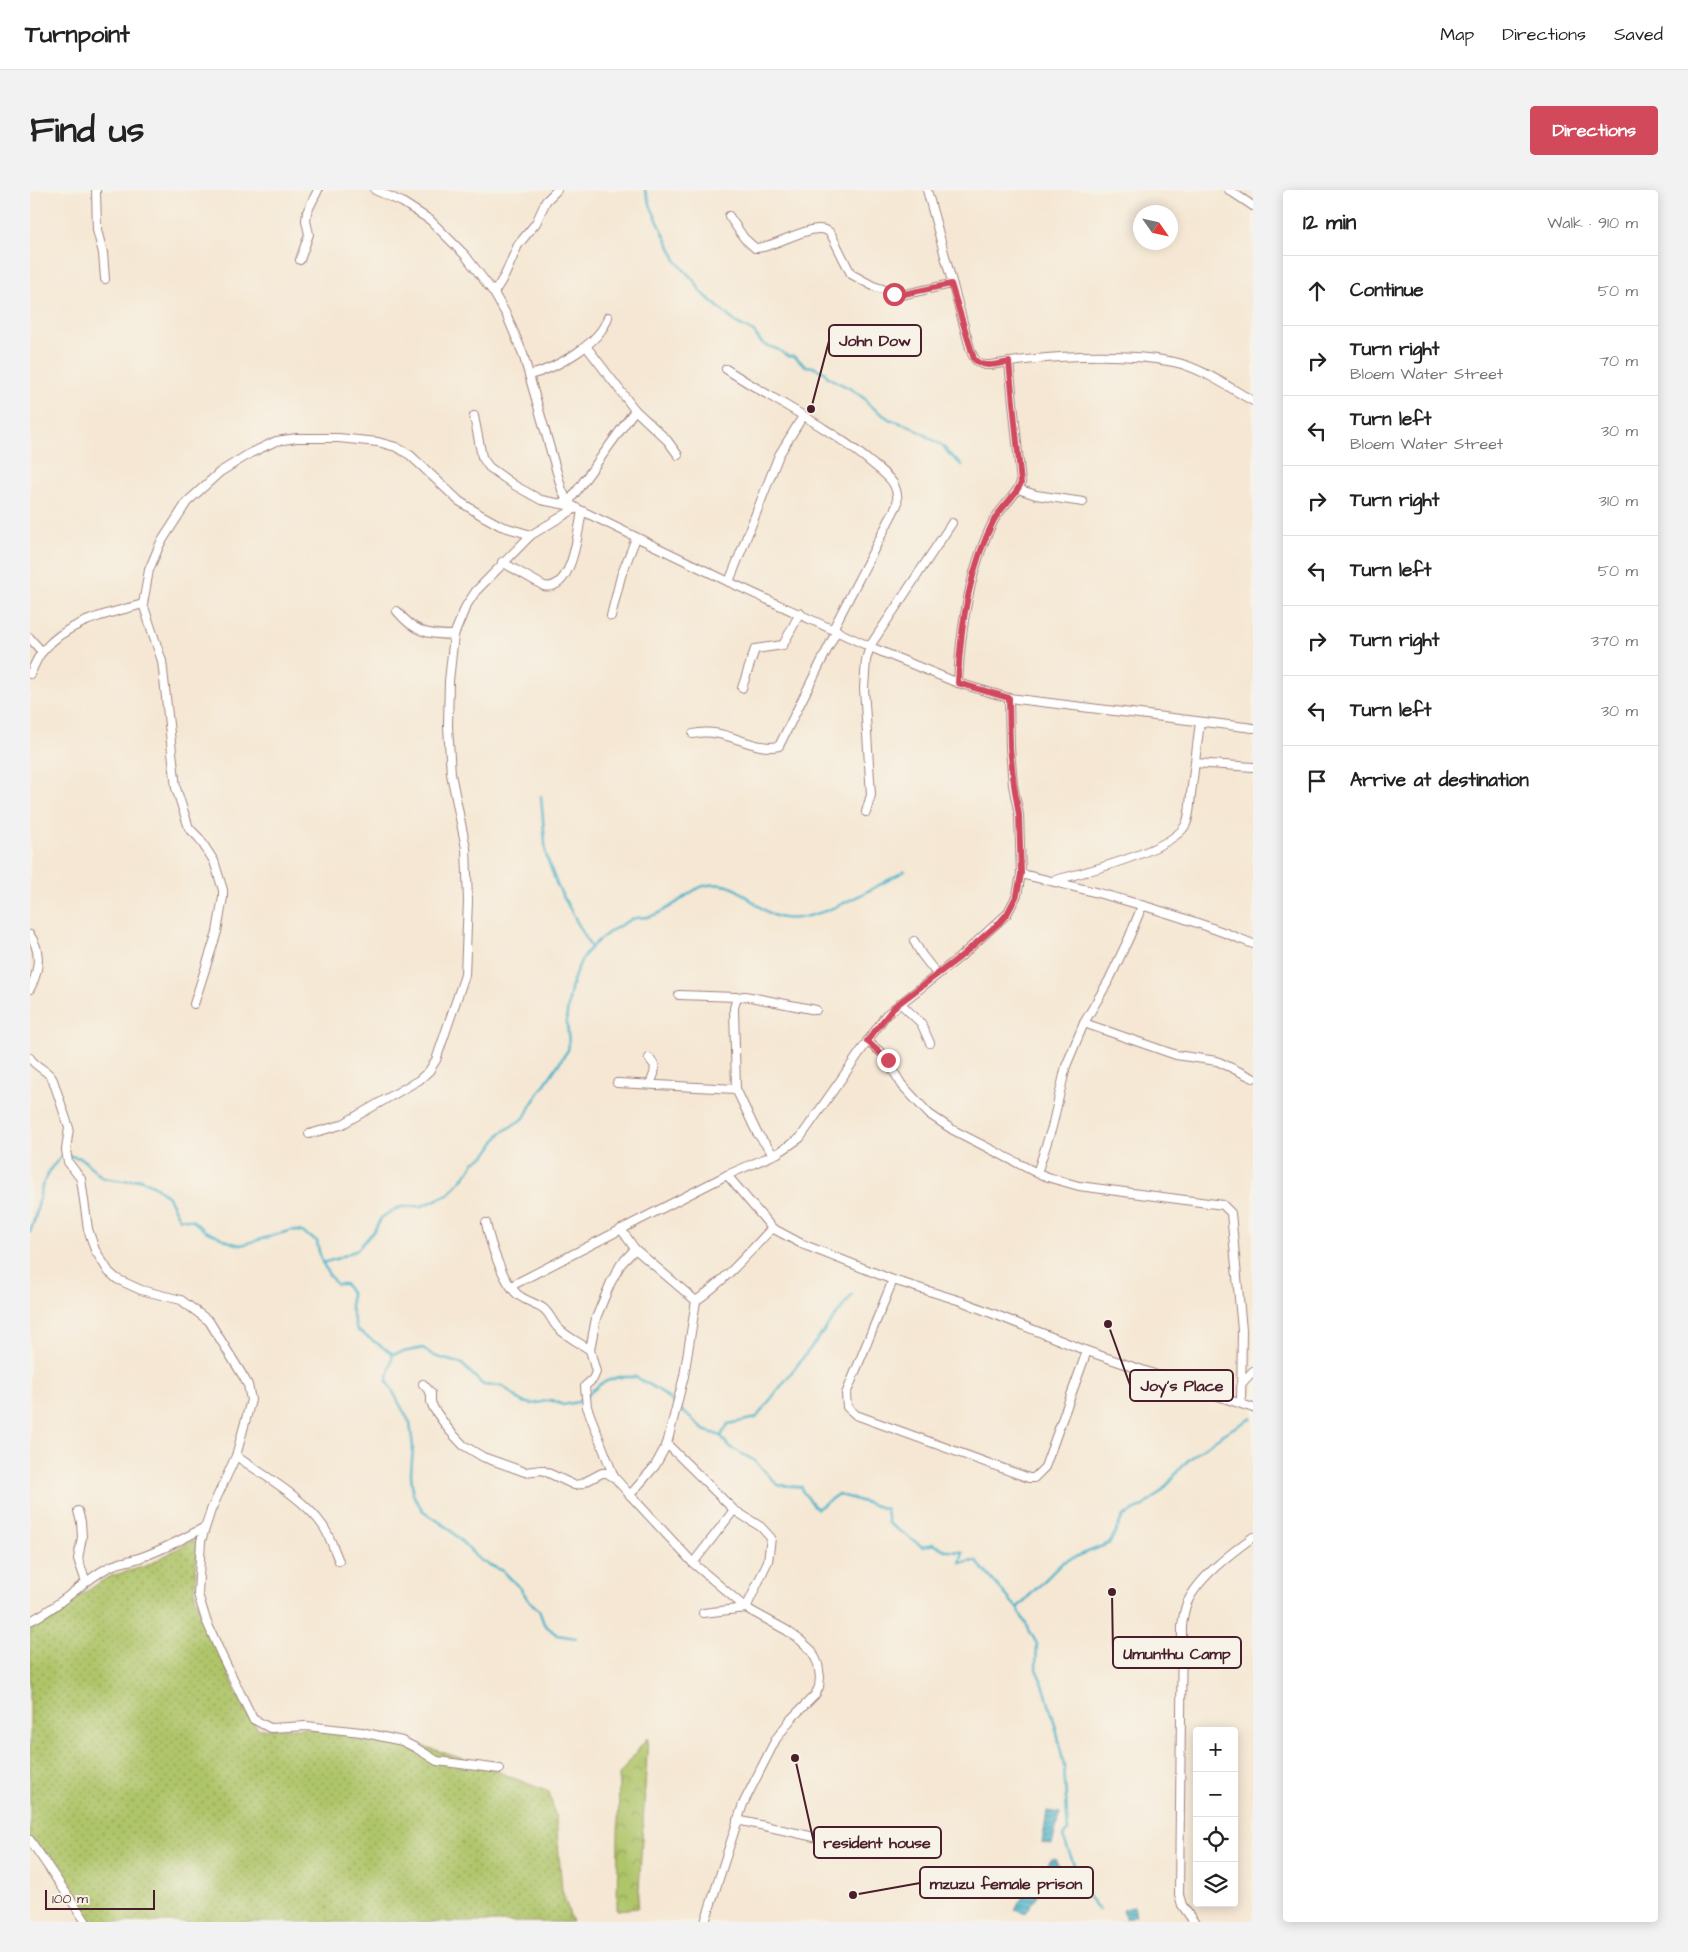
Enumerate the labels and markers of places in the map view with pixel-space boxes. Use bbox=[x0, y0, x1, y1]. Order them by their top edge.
callout: John Dow bbox=[829, 325, 921, 356]
callout: Joy's Place bbox=[1130, 1370, 1233, 1401]
callout: Umunthu Camp bbox=[1113, 1637, 1241, 1668]
callout: resident house bbox=[814, 1827, 941, 1858]
callout: mzuzu female prison bbox=[920, 1867, 1093, 1898]

